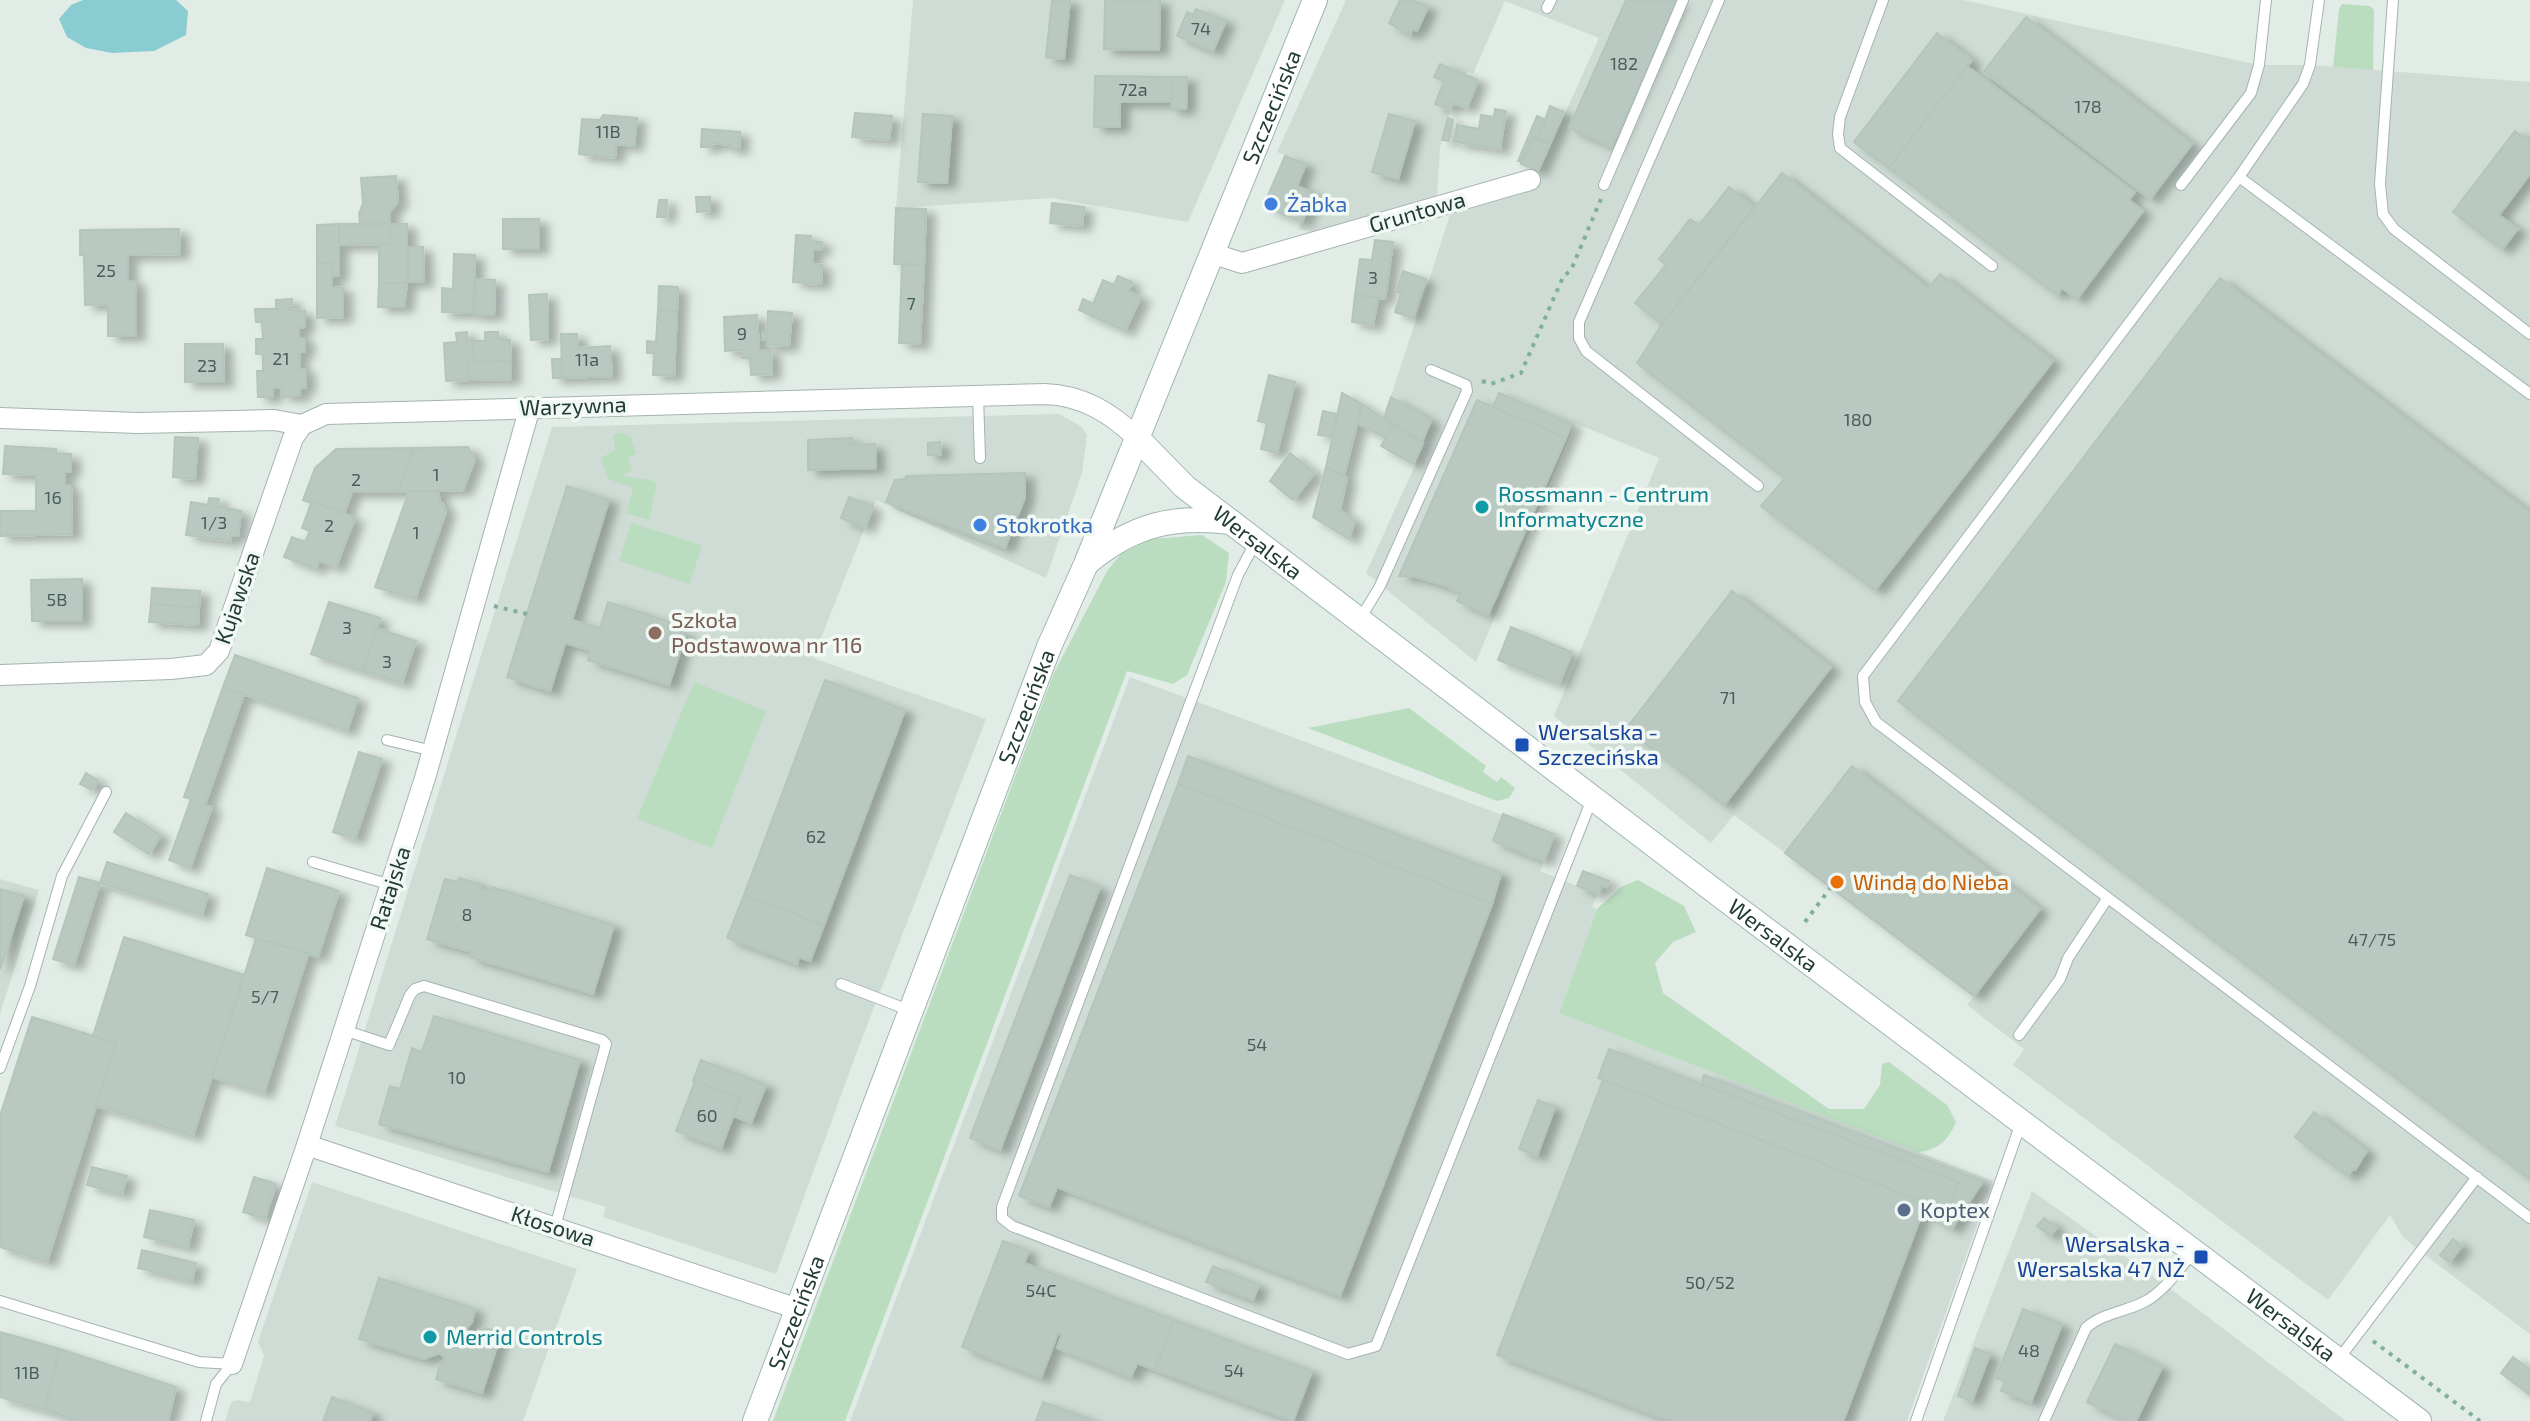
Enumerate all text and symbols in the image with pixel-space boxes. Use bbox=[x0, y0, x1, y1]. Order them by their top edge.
house number: 74 bbox=[1191, 17, 1211, 39]
street label: Szczecińska bbox=[1236, 46, 1305, 168]
house number: 182 bbox=[1610, 52, 1638, 74]
house number: 72a bbox=[1118, 78, 1148, 100]
house number: 178 bbox=[2074, 95, 2102, 117]
house number: 11B bbox=[595, 120, 621, 142]
street label: Gruntowa bbox=[1366, 185, 1468, 237]
place label: Żabka bbox=[1287, 190, 1347, 216]
marker: Żabka bbox=[1262, 195, 1280, 213]
house number: 25 bbox=[96, 259, 116, 281]
house number: 3 bbox=[1368, 266, 1378, 288]
house number: 7 bbox=[906, 292, 916, 314]
house number: 9 bbox=[737, 322, 747, 344]
house number: 21 bbox=[272, 347, 290, 369]
house number: 11a bbox=[575, 348, 599, 370]
house number: 23 bbox=[197, 354, 217, 376]
street label: Warzywna bbox=[519, 390, 627, 420]
house number: 180 bbox=[1844, 408, 1872, 430]
house number: 1 bbox=[432, 463, 440, 485]
house number: 2 bbox=[351, 468, 361, 490]
place label: Rossmann - Centrum Informatyczne bbox=[1498, 480, 1709, 531]
house number: 16 bbox=[44, 486, 62, 508]
marker: Rossmann - Centrum Informatyczne bbox=[1473, 498, 1491, 516]
street label: Wersalska bbox=[1208, 499, 1308, 584]
house number: 1/3 bbox=[201, 511, 227, 533]
place label: Stokrotka bbox=[996, 511, 1093, 537]
house number: 2 bbox=[324, 514, 334, 536]
marker: Stokrotka bbox=[971, 516, 989, 534]
house number: 1 bbox=[412, 521, 420, 543]
street label: Kujawska bbox=[208, 548, 265, 647]
house number: 5B bbox=[47, 588, 67, 610]
place label: Szkoła Podstawowa nr 116 bbox=[671, 606, 862, 657]
house number: 3 bbox=[342, 616, 352, 638]
marker: Szkoła Podstawowa nr 116 bbox=[646, 624, 664, 642]
street label: Szczecińska bbox=[992, 645, 1059, 768]
house number: 3 bbox=[382, 650, 392, 672]
house number: 71 bbox=[1720, 686, 1736, 708]
place label: Wersalska - Szczecińska bbox=[1538, 718, 1659, 769]
marker: Wersalska - Szczecińska bbox=[1513, 736, 1531, 754]
house number: 62 bbox=[806, 825, 826, 847]
street label: Ratajska bbox=[363, 843, 416, 933]
place label: Windą do Nieba bbox=[1853, 868, 2009, 894]
marker: Windą do Nieba bbox=[1828, 873, 1846, 891]
street label: Wersalska bbox=[1724, 892, 1824, 976]
house number: 8 bbox=[462, 903, 472, 925]
house number: 47/75 bbox=[2348, 928, 2396, 950]
house number: 5/7 bbox=[251, 985, 279, 1007]
house number: 54 bbox=[1247, 1033, 1267, 1055]
house number: 10 bbox=[448, 1066, 466, 1088]
house number: 60 bbox=[696, 1104, 718, 1126]
place label: Koptex bbox=[1920, 1196, 1990, 1222]
street label: Kłosowa bbox=[508, 1199, 598, 1251]
marker: Koptex bbox=[1895, 1201, 1913, 1219]
place label: Wersalska - Wersalska 47 NŻ bbox=[2017, 1230, 2185, 1281]
marker: Wersalska - Wersalska 47 NŻ bbox=[2192, 1248, 2210, 1266]
street label: Szczecińska bbox=[762, 1251, 829, 1373]
house number: 50/52 bbox=[1685, 1271, 1735, 1293]
house number: 54C bbox=[1026, 1279, 1056, 1301]
street label: Wersalska bbox=[2242, 1282, 2341, 1366]
place label: Merrid Controls bbox=[446, 1323, 603, 1349]
marker: Merrid Controls bbox=[421, 1328, 439, 1346]
house number: 48 bbox=[2018, 1339, 2040, 1361]
house number: 54 bbox=[1224, 1359, 1244, 1381]
house number: 11B bbox=[14, 1361, 40, 1383]

